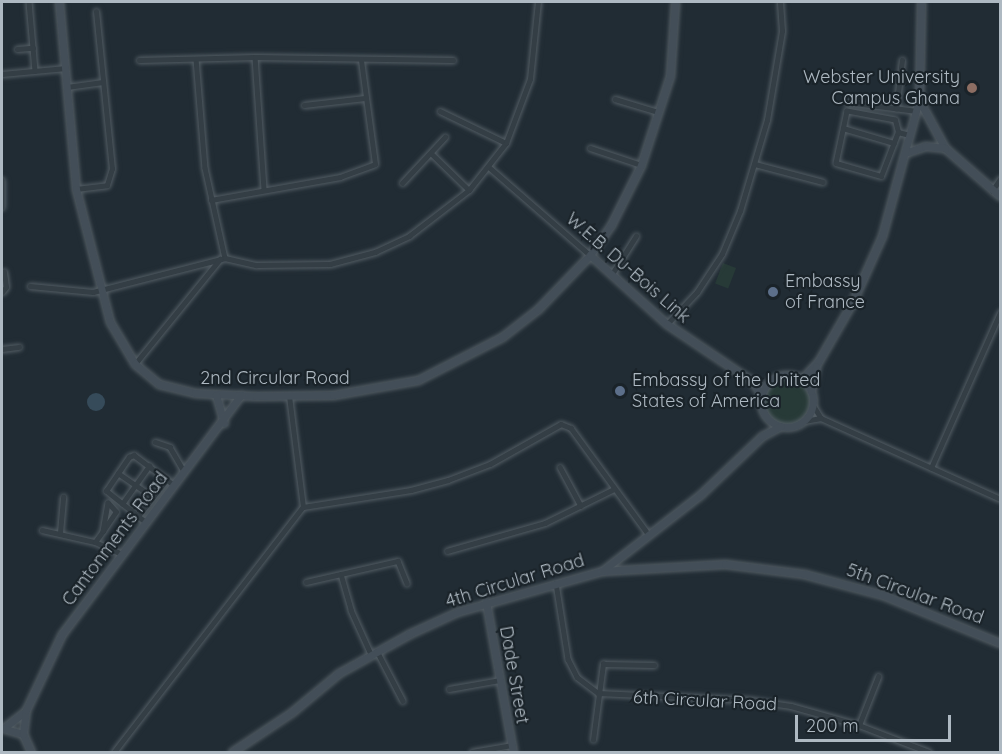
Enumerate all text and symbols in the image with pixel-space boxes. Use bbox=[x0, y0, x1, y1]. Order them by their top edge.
place label: Webster University Campus Ghana bbox=[803, 67, 960, 110]
marker: Webster University Campus Ghana bbox=[965, 81, 979, 95]
street label: W.E.B. Du-Bois Link bbox=[561, 208, 695, 328]
place label: Embassy of France bbox=[785, 271, 865, 314]
marker: Embassy of France bbox=[766, 285, 780, 299]
street label: 2nd Circular Road bbox=[200, 367, 350, 389]
place label: Embassy of the United States of America bbox=[632, 370, 820, 412]
marker: Embassy of the United States of America bbox=[613, 384, 627, 398]
street label: Cantonments Road bbox=[58, 468, 172, 610]
street label: 4th Circular Road bbox=[443, 550, 587, 612]
street label: 5th Circular Road bbox=[844, 559, 986, 629]
street label: Dade Street bbox=[495, 624, 533, 726]
street label: 6th Circular Road bbox=[632, 686, 778, 716]
scale bar bbox=[798, 703, 954, 741]
text: 200 m bbox=[806, 714, 859, 737]

